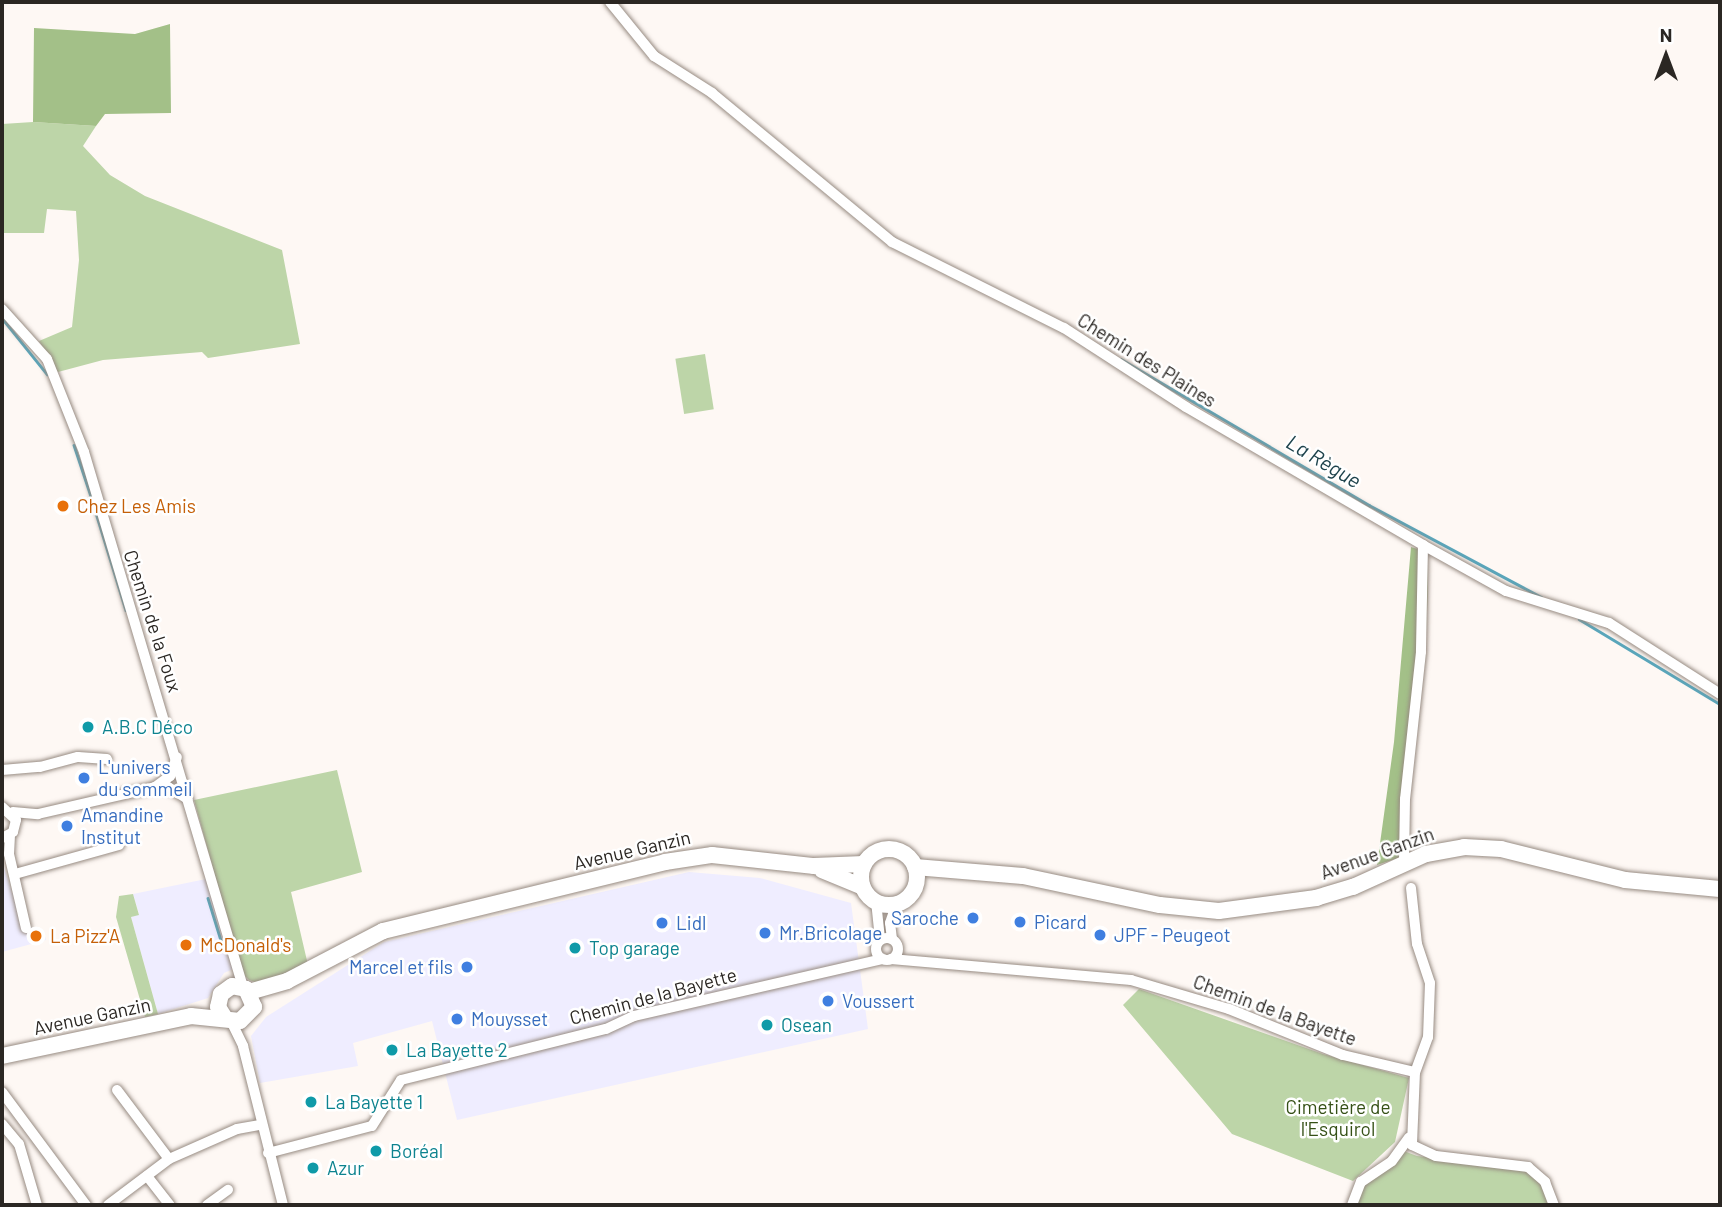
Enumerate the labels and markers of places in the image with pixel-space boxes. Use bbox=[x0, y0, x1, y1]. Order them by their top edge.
place label: Chez Les Amis bbox=[77, 495, 196, 517]
marker: Chez Les Amis bbox=[55, 498, 71, 514]
place label: A.B.C Déco bbox=[102, 716, 193, 738]
marker: A.B.C Déco bbox=[80, 719, 96, 735]
place label: L'univers du sommeil bbox=[98, 756, 192, 800]
marker: L'univers du sommeil bbox=[76, 770, 92, 786]
place label: Amandine Institut bbox=[81, 804, 164, 848]
marker: Amandine Institut bbox=[59, 818, 75, 834]
place label: Saroche bbox=[891, 907, 959, 929]
marker: Saroche bbox=[965, 910, 981, 926]
place label: Picard bbox=[1034, 911, 1087, 933]
place label: Lidl bbox=[676, 912, 706, 934]
marker: Picard bbox=[1012, 914, 1028, 930]
marker: Lidl bbox=[654, 915, 670, 931]
place label: Mr.Bricolage bbox=[779, 922, 882, 944]
place label: JPF - Peugeot bbox=[1114, 924, 1231, 946]
place label: La Pizz'A bbox=[50, 925, 120, 947]
marker: Mr.Bricolage bbox=[757, 925, 773, 941]
marker: JPF - Peugeot bbox=[1092, 927, 1108, 943]
marker: La Pizz'A bbox=[28, 928, 44, 944]
place label: McDonald's bbox=[200, 934, 291, 956]
marker: McDonald's bbox=[178, 937, 194, 953]
place label: Top garage bbox=[589, 937, 680, 959]
marker: Top garage bbox=[567, 940, 583, 956]
place label: Marcel et fils bbox=[349, 956, 453, 978]
marker: Marcel et fils bbox=[459, 959, 475, 975]
place label: Voussert bbox=[842, 990, 915, 1012]
marker: Voussert bbox=[820, 993, 836, 1009]
place label: Mouysset bbox=[471, 1008, 548, 1030]
marker: Mouysset bbox=[449, 1011, 465, 1027]
place label: Osean bbox=[781, 1014, 832, 1036]
marker: Osean bbox=[759, 1017, 775, 1033]
place label: La Bayette 2 bbox=[406, 1039, 508, 1061]
marker: La Bayette 2 bbox=[384, 1042, 400, 1058]
place label: La Bayette 1 bbox=[325, 1091, 423, 1113]
marker: La Bayette 1 bbox=[303, 1094, 319, 1110]
place label: Boréal bbox=[390, 1140, 443, 1162]
marker: Boréal bbox=[368, 1143, 384, 1159]
place label: Azur bbox=[327, 1157, 364, 1179]
marker: Azur bbox=[305, 1160, 321, 1176]

